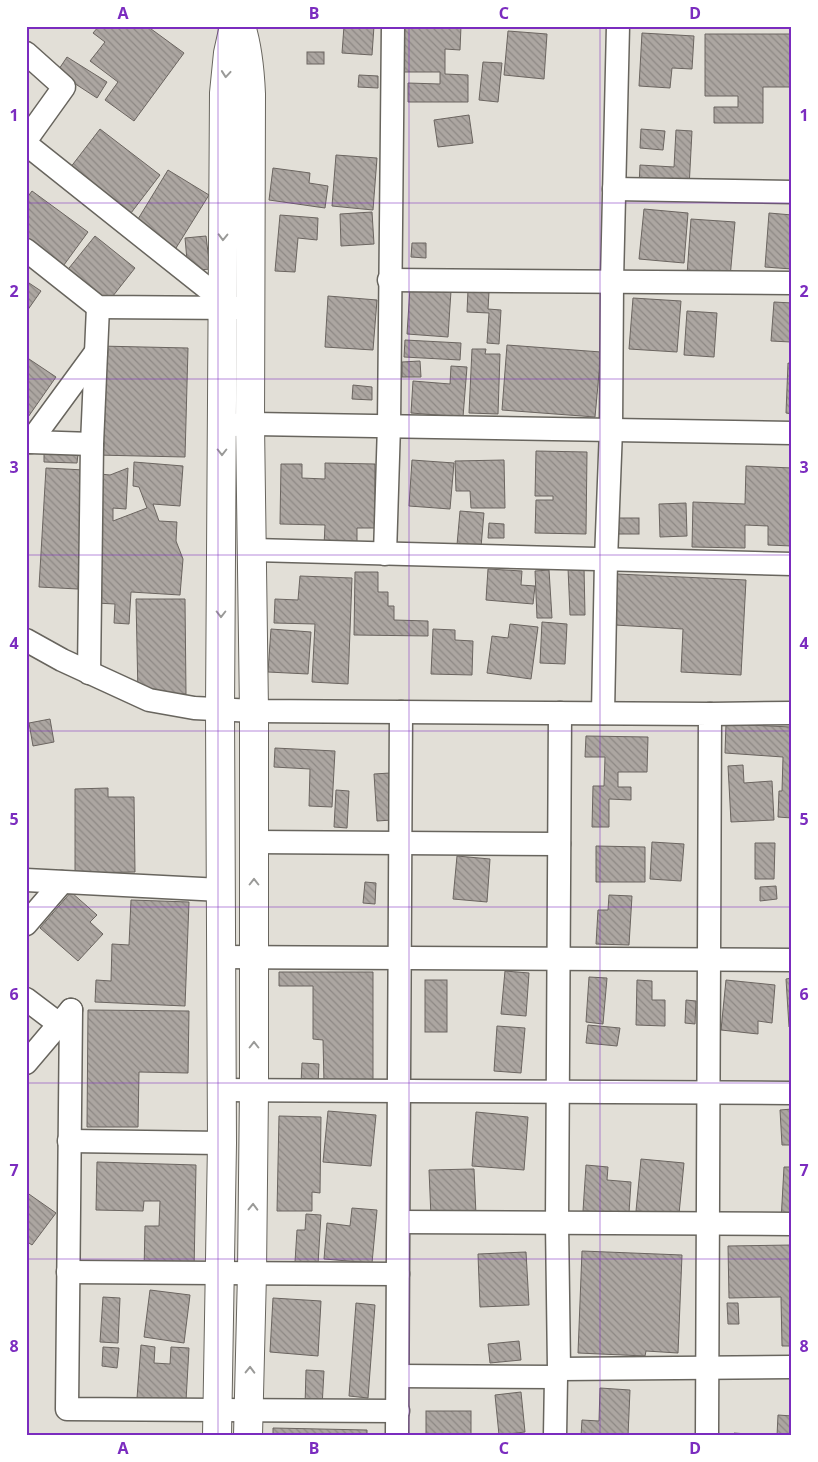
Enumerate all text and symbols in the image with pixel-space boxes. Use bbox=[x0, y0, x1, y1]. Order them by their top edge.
text: A bbox=[117, 2, 129, 24]
text: B bbox=[309, 2, 319, 24]
text: C bbox=[499, 2, 509, 24]
text: D bbox=[689, 2, 701, 24]
one-way arrow bbox=[220, 71, 231, 79]
text: 1 bbox=[9, 104, 19, 126]
text: 1 bbox=[799, 104, 809, 126]
one-way arrow bbox=[218, 233, 228, 241]
text: 2 bbox=[9, 280, 19, 302]
text: 2 bbox=[799, 280, 809, 302]
one-way arrow bbox=[217, 448, 227, 456]
text: 3 bbox=[9, 456, 19, 478]
text: 3 bbox=[799, 456, 809, 478]
one-way arrow bbox=[216, 610, 226, 618]
text: 4 bbox=[9, 632, 19, 654]
text: 4 bbox=[799, 632, 809, 654]
text: 5 bbox=[9, 808, 19, 830]
text: 5 bbox=[799, 808, 809, 830]
one-way arrow bbox=[249, 878, 259, 886]
text: 6 bbox=[9, 983, 19, 1005]
text: 6 bbox=[799, 983, 809, 1005]
one-way arrow bbox=[249, 1040, 259, 1048]
text: 7 bbox=[9, 1159, 19, 1181]
text: 7 bbox=[799, 1159, 809, 1181]
one-way arrow bbox=[248, 1203, 258, 1210]
text: 8 bbox=[9, 1335, 19, 1357]
text: 8 bbox=[799, 1335, 809, 1357]
one-way arrow bbox=[244, 1365, 255, 1373]
text: A bbox=[117, 1437, 129, 1459]
text: B bbox=[309, 1437, 319, 1459]
text: C bbox=[499, 1437, 509, 1459]
text: D bbox=[689, 1437, 701, 1459]

